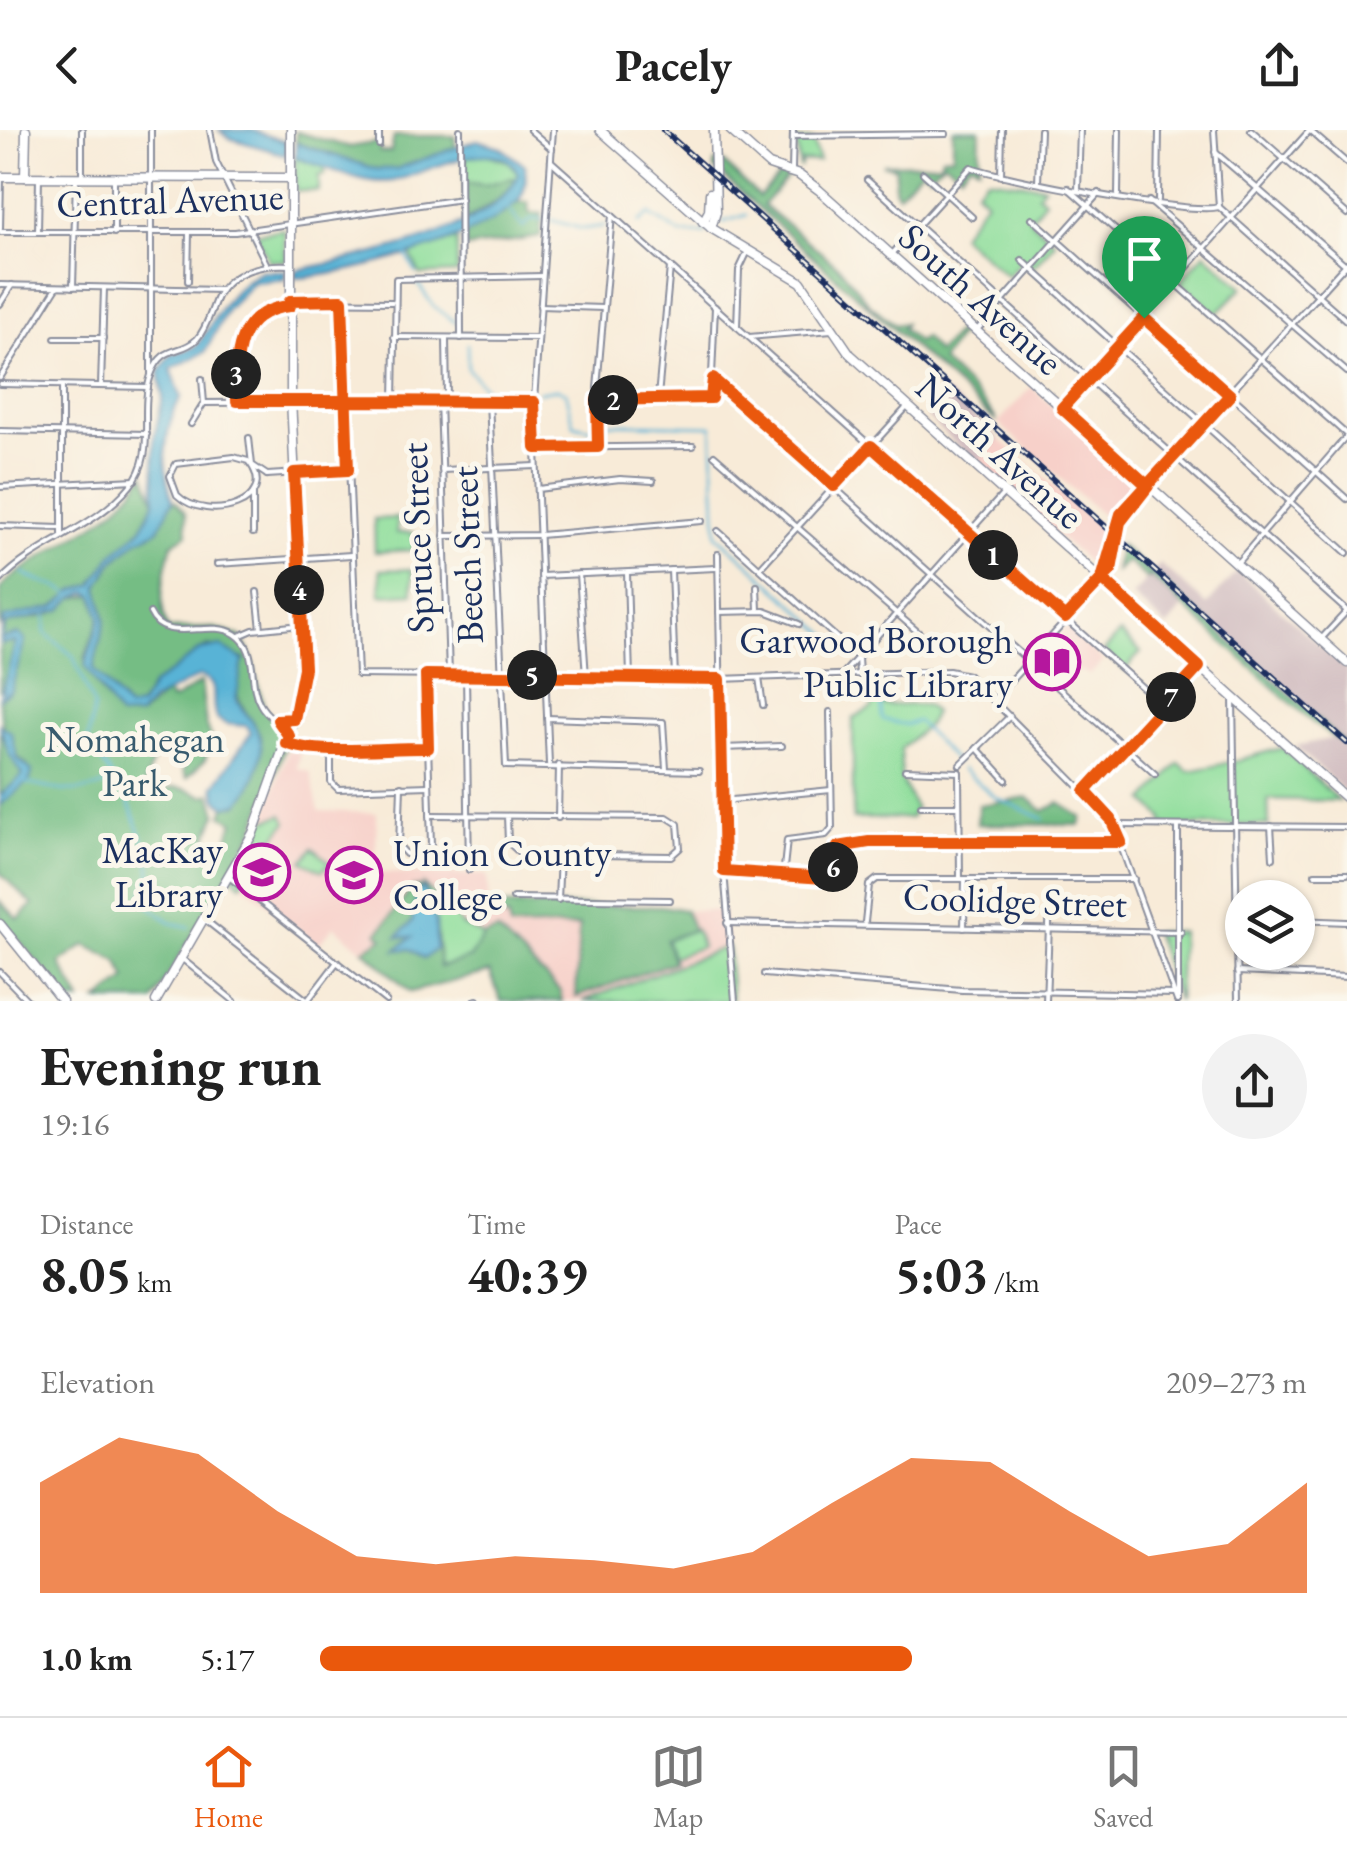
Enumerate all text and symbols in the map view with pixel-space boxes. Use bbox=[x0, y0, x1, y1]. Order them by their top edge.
text: Pacely bbox=[615, 36, 732, 94]
icon: back bbox=[40, 38, 95, 93]
icon: share bbox=[1252, 38, 1307, 93]
street label: Central Avenue bbox=[55, 171, 284, 228]
street label: South Avenue bbox=[889, 212, 1074, 385]
pin bbox=[1102, 216, 1187, 319]
icon: arrive bbox=[1117, 231, 1172, 286]
pin: 3 bbox=[211, 349, 261, 399]
text: 3 bbox=[229, 356, 243, 392]
street label: North Avenue bbox=[906, 362, 1095, 539]
pin: 2 bbox=[588, 375, 638, 425]
text: 2 bbox=[606, 382, 620, 418]
street label: Spruce Street bbox=[389, 442, 444, 634]
street label: Beech Street bbox=[439, 465, 494, 644]
pin: 1 bbox=[968, 530, 1018, 580]
text: 1 bbox=[986, 537, 1000, 573]
pin: 4 bbox=[274, 565, 324, 615]
text: 4 bbox=[292, 572, 306, 608]
place label: Garwood Borough Public Library bbox=[739, 615, 1013, 708]
library icon: Garwood Borough Public Library bbox=[1022, 632, 1082, 692]
pin: 5 bbox=[507, 650, 557, 700]
text: 5 bbox=[525, 657, 539, 693]
pin: 7 bbox=[1146, 672, 1196, 722]
text: 7 bbox=[1164, 679, 1178, 715]
park label: Nomahegan Park bbox=[45, 714, 225, 807]
place label: MacKay Library bbox=[102, 825, 223, 918]
place label: Union County College bbox=[393, 828, 612, 921]
school or university icon: MacKay Library bbox=[232, 842, 292, 902]
pin: 6 bbox=[808, 842, 858, 892]
school or university icon: Union County College bbox=[324, 845, 384, 905]
text: 6 bbox=[826, 849, 840, 885]
street label: Coolidge Street bbox=[902, 871, 1128, 928]
map controls bbox=[1225, 880, 1315, 970]
button: layers bbox=[1225, 880, 1315, 970]
text: Evening run bbox=[40, 1030, 322, 1101]
button: share bbox=[1202, 1034, 1307, 1139]
text: 19:16 bbox=[40, 1103, 109, 1145]
text: Distance bbox=[40, 1206, 134, 1242]
text: Time bbox=[467, 1206, 526, 1242]
text: Pace bbox=[895, 1206, 942, 1242]
text: 8.05 bbox=[40, 1242, 132, 1307]
text: 40:39 bbox=[467, 1242, 587, 1307]
text: 5:03 bbox=[895, 1242, 988, 1307]
text: km bbox=[132, 1264, 172, 1300]
text: /km bbox=[988, 1264, 1040, 1300]
text: Elevation bbox=[40, 1361, 155, 1403]
text: 209–273 m bbox=[1166, 1361, 1307, 1403]
text: 1.0 km bbox=[40, 1638, 133, 1680]
text: 5:17 bbox=[200, 1638, 254, 1680]
tab: Home bbox=[194, 1739, 263, 1835]
tab: Map bbox=[651, 1739, 706, 1835]
tab: Saved bbox=[1093, 1739, 1153, 1835]

